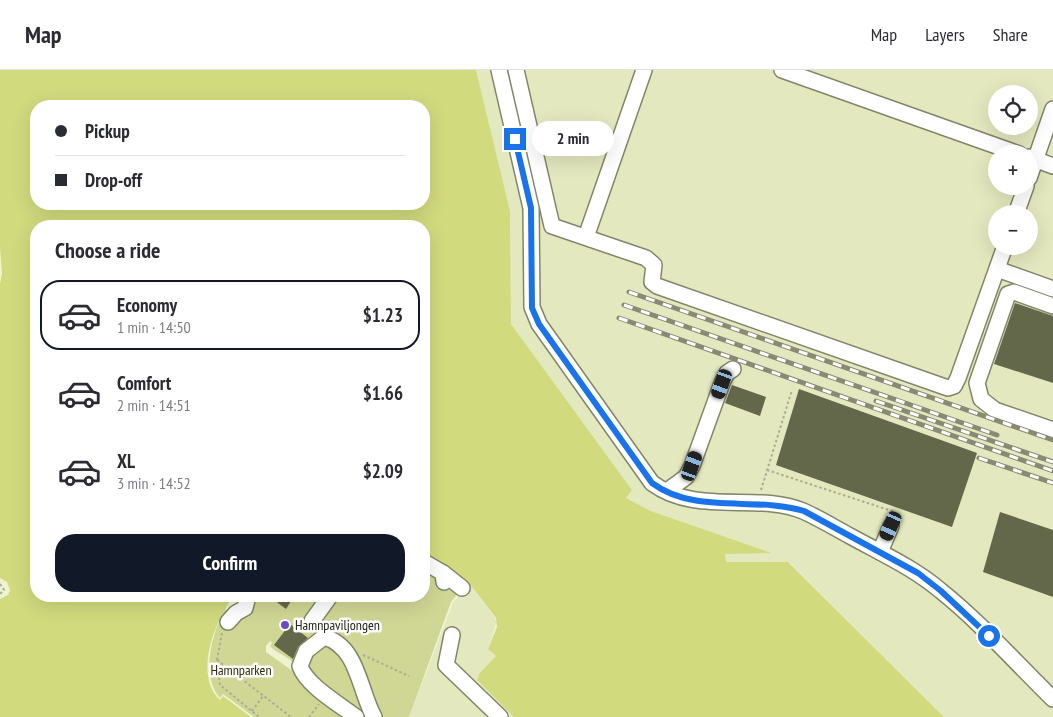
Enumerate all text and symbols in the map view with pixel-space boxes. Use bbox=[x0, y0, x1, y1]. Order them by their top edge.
text: Map bbox=[25, 19, 62, 50]
text: Map bbox=[871, 23, 897, 46]
text: Layers bbox=[925, 23, 965, 46]
text: Share bbox=[993, 23, 1028, 46]
map controls bbox=[988, 85, 1038, 255]
button: locate bbox=[988, 85, 1038, 135]
text: Pickup bbox=[85, 119, 130, 143]
callout: 2 min bbox=[532, 122, 615, 156]
route end bbox=[504, 128, 526, 150]
text: 2 min bbox=[557, 128, 589, 148]
button: + bbox=[988, 145, 1038, 195]
text: Drop-off bbox=[85, 168, 142, 192]
button: − bbox=[988, 205, 1038, 255]
text: Choose a ride bbox=[55, 236, 160, 264]
icon: car bbox=[57, 293, 102, 338]
text: Economy bbox=[117, 293, 177, 317]
text: $1.23 bbox=[363, 303, 403, 327]
text: 1 min · 14:50 bbox=[117, 317, 191, 337]
car bbox=[709, 367, 734, 401]
icon: car bbox=[57, 371, 102, 416]
text: Comfort bbox=[117, 371, 171, 395]
text: $1.66 bbox=[363, 381, 403, 405]
text: 2 min · 14:51 bbox=[117, 395, 191, 415]
icon: car bbox=[57, 449, 102, 494]
text: XL bbox=[117, 449, 135, 473]
car bbox=[679, 449, 704, 483]
text: $2.09 bbox=[363, 459, 403, 483]
text: 3 min · 14:52 bbox=[117, 473, 191, 493]
car bbox=[878, 509, 903, 543]
button: Confirm bbox=[55, 534, 405, 592]
place label: Hamnpaviljongen bbox=[295, 616, 380, 634]
marker: Hamnpaviljongen bbox=[279, 619, 291, 631]
route start bbox=[978, 625, 1000, 647]
park label: Hamnparken bbox=[210, 661, 272, 679]

